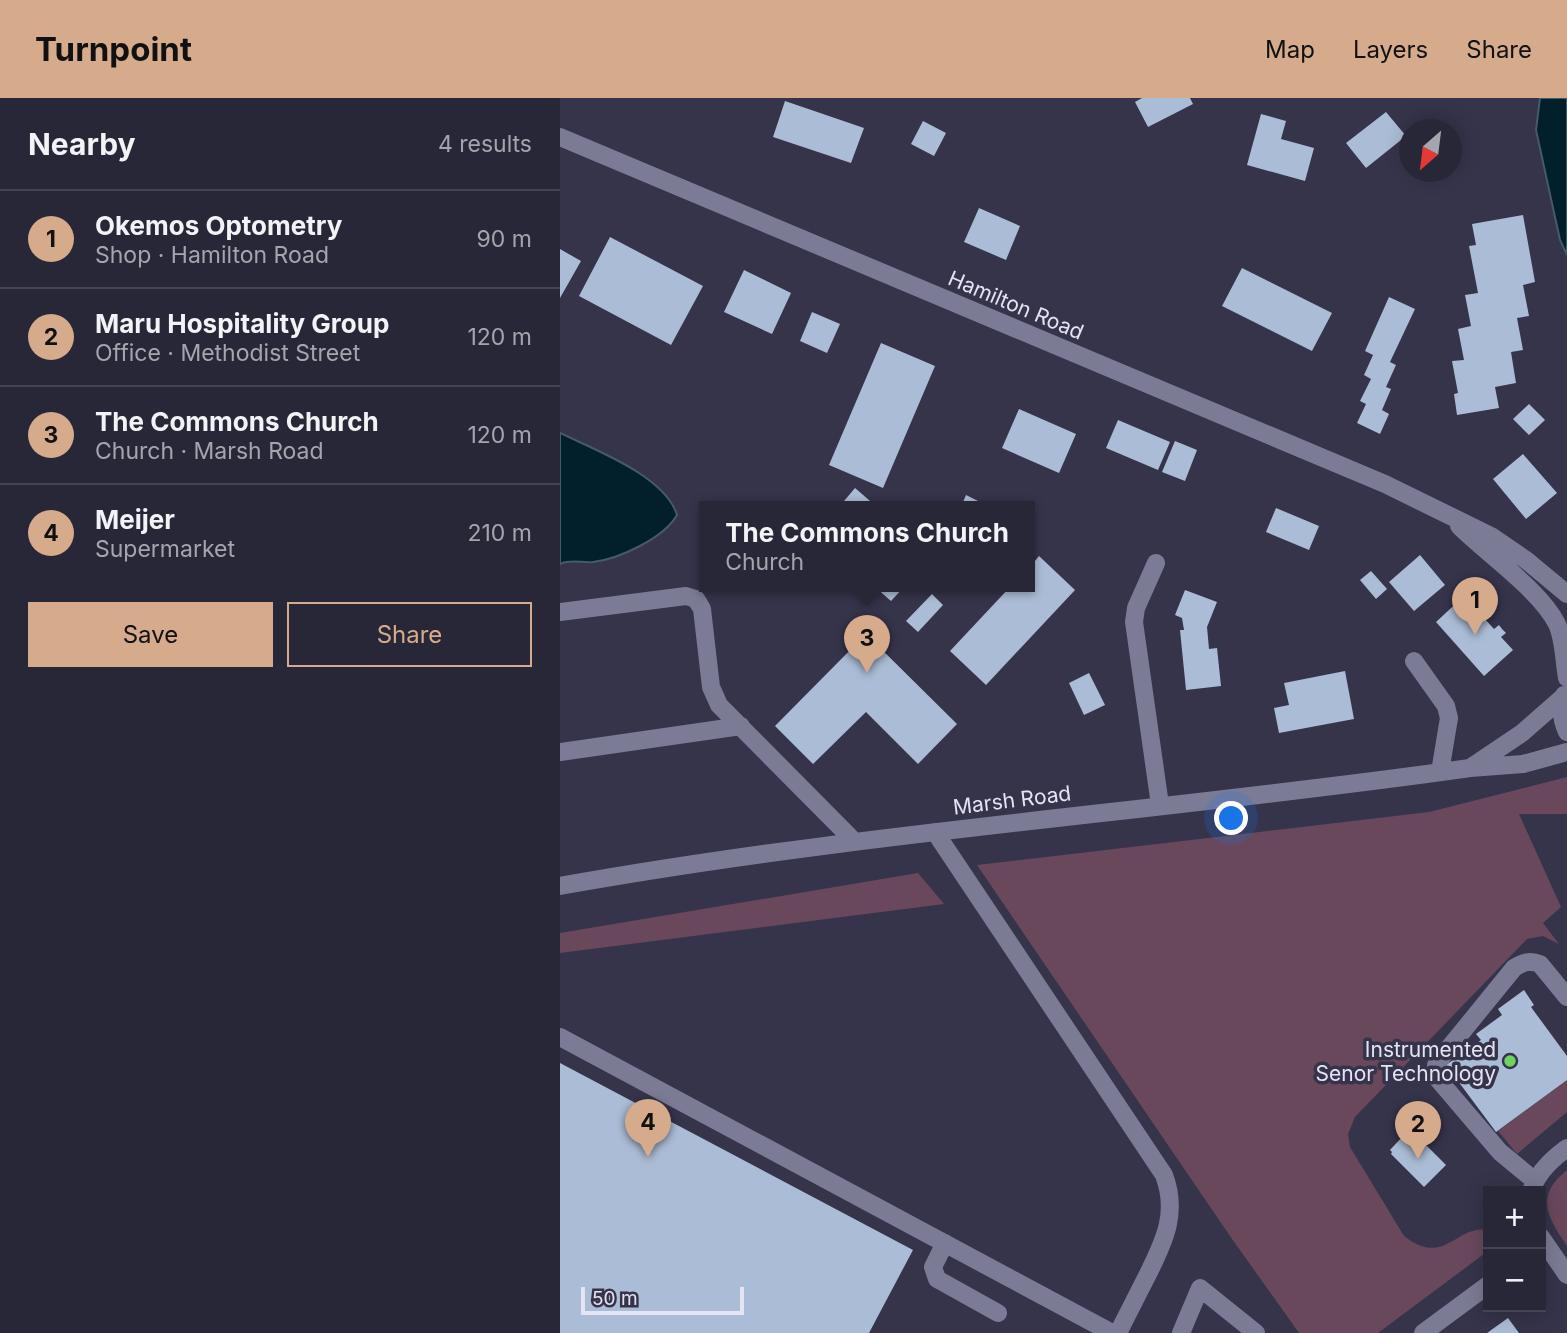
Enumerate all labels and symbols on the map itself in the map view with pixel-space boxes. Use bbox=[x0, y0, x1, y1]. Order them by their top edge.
north arrow bbox=[1399, 119, 1462, 182]
street label: Hamilton Road bbox=[945, 265, 1087, 345]
pin: 1 bbox=[1452, 577, 1498, 635]
pin: 3 bbox=[844, 615, 890, 673]
street label: Marsh Road bbox=[952, 780, 1072, 820]
your location bbox=[1214, 801, 1248, 835]
place label: Instrumented Senor Technology bbox=[1316, 1037, 1496, 1086]
marker: Instrumented Senor Technology bbox=[1502, 1053, 1518, 1069]
pin: 4 bbox=[625, 1099, 671, 1157]
pin: 2 bbox=[1395, 1101, 1441, 1159]
scale bar bbox=[581, 1284, 744, 1316]

